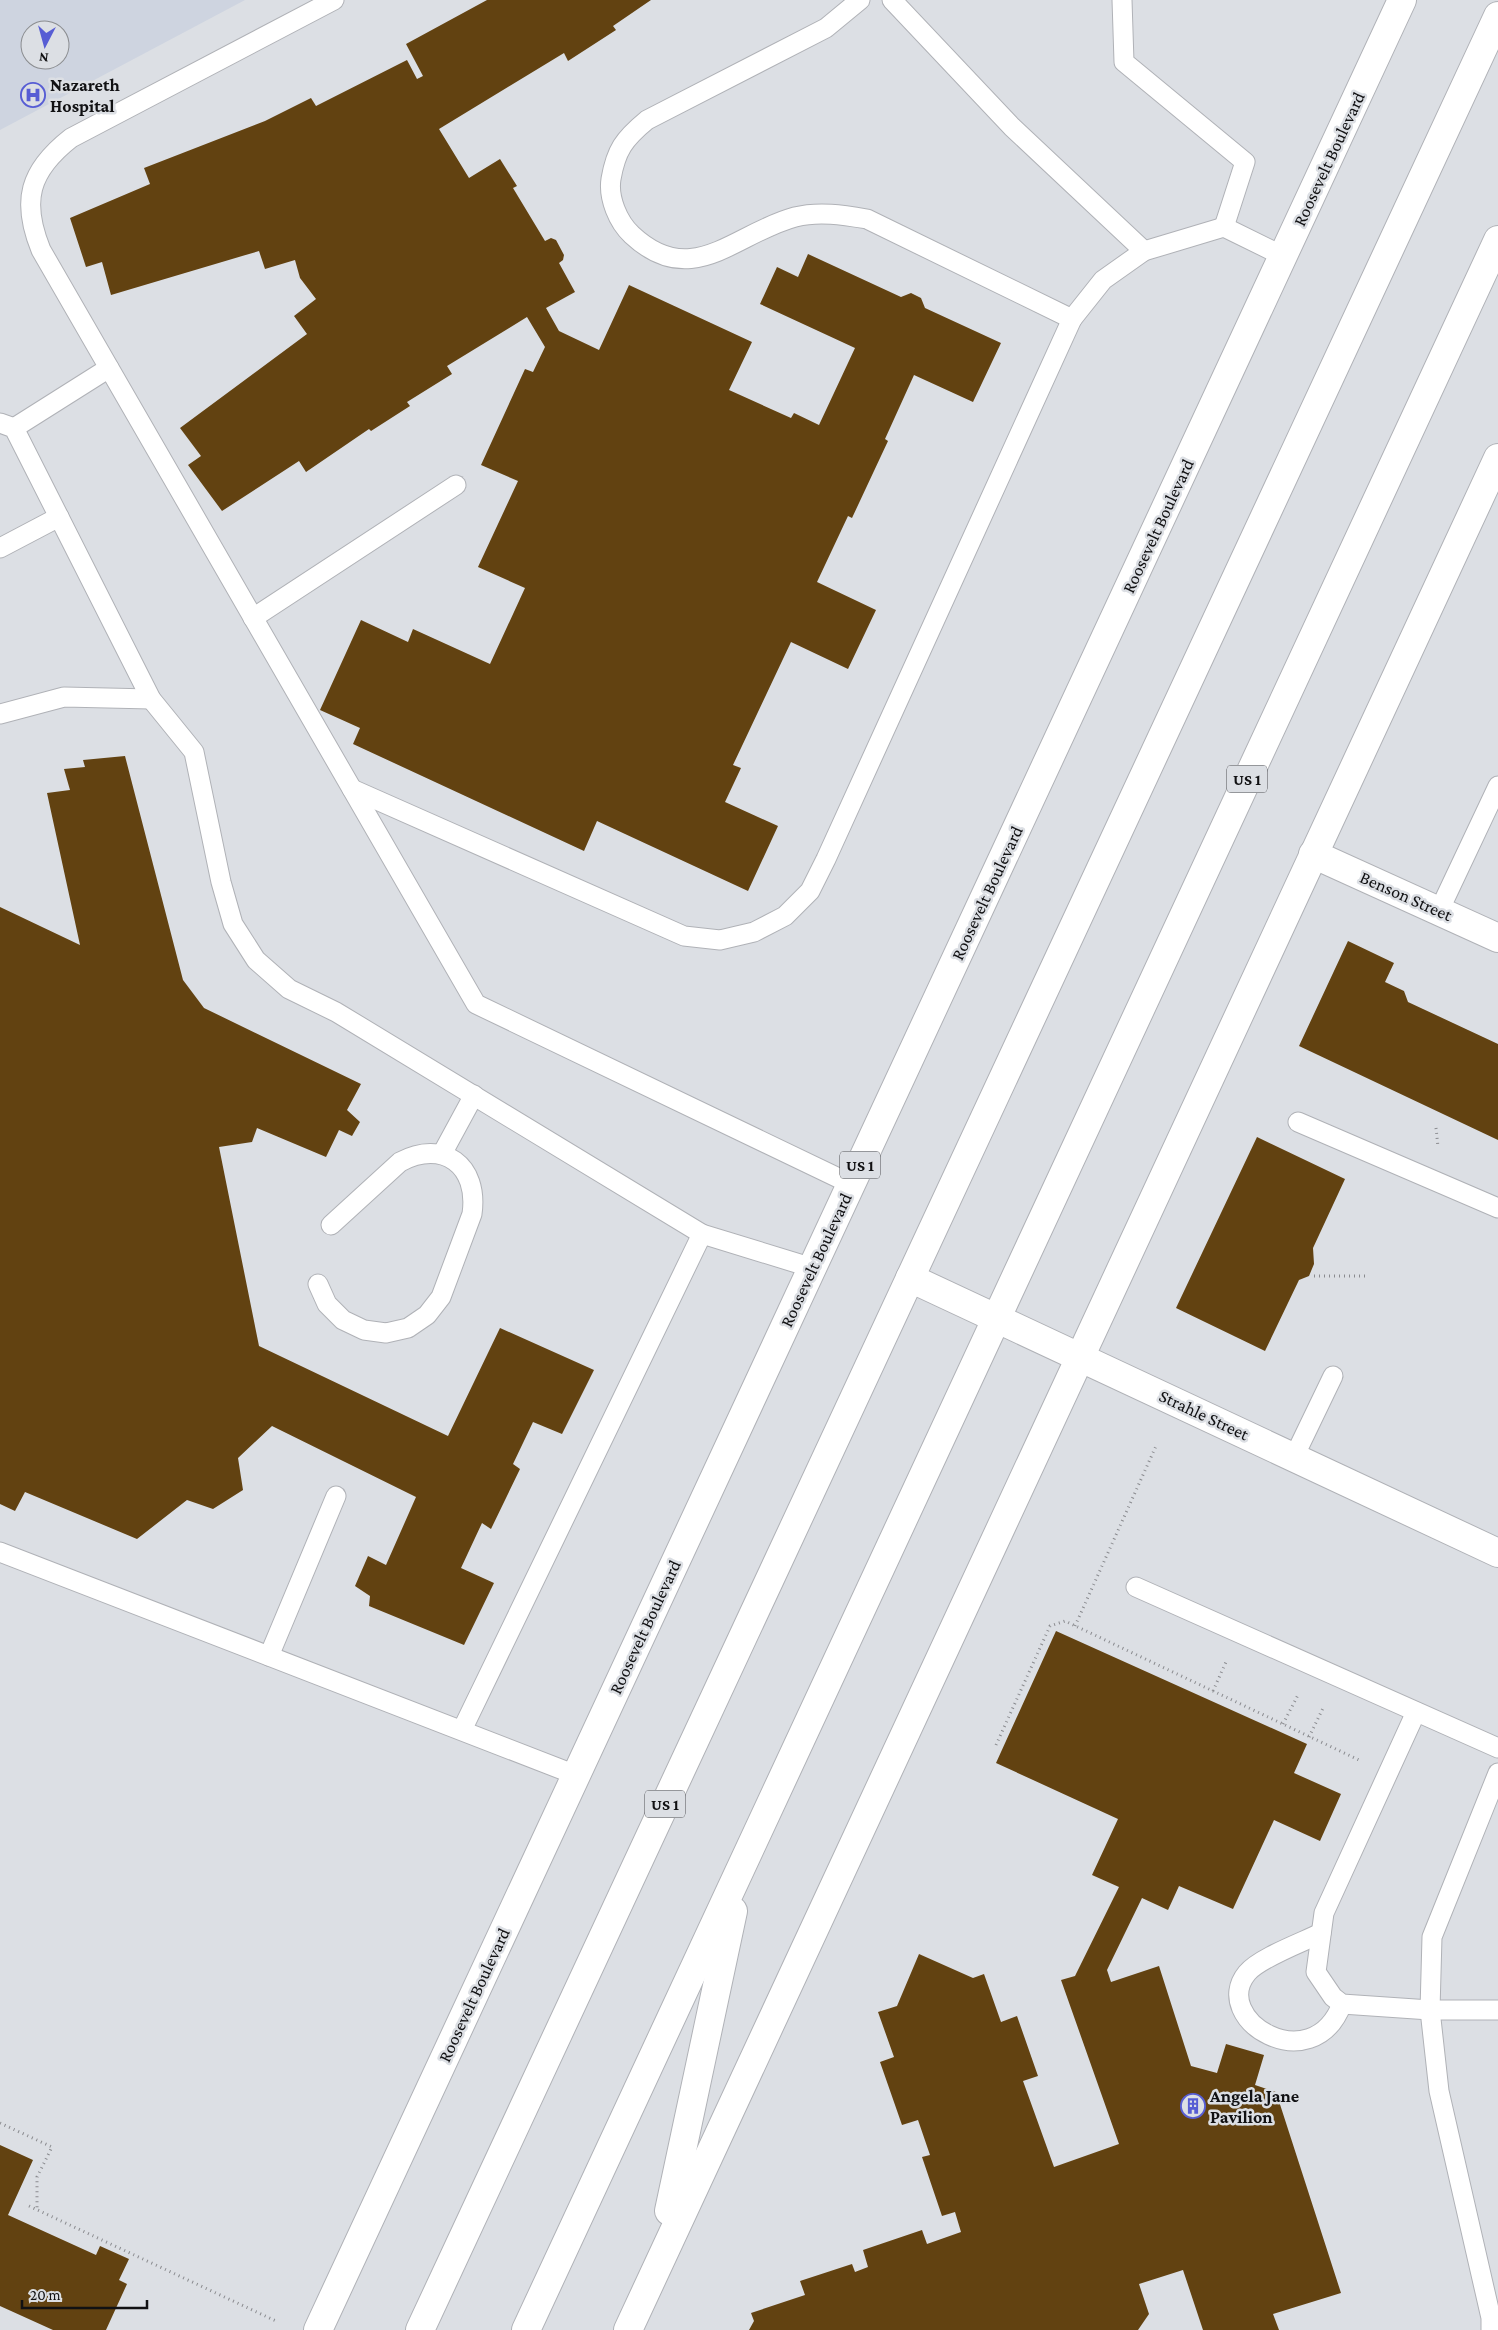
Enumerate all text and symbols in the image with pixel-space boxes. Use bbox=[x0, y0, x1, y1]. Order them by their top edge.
north arrow bbox=[20, 20, 70, 70]
text: N bbox=[38, 49, 49, 66]
place label: Nazareth Hospital bbox=[50, 75, 120, 116]
hospital icon: Nazareth Hospital bbox=[20, 82, 46, 108]
street label: Roosevelt Boulevard bbox=[1289, 88, 1369, 229]
street label: Roosevelt Boulevard bbox=[1118, 455, 1198, 596]
road number: US 1 bbox=[1227, 766, 1267, 792]
street label: Roosevelt Boulevard bbox=[947, 822, 1027, 963]
street label: Benson Street bbox=[1357, 867, 1456, 926]
road number: US 1 bbox=[840, 1152, 880, 1178]
street label: Roosevelt Boulevard bbox=[776, 1189, 856, 1330]
street label: Strahle Street bbox=[1156, 1386, 1253, 1445]
street label: Roosevelt Boulevard bbox=[605, 1556, 685, 1697]
road number: US 1 bbox=[645, 1790, 685, 1818]
street label: Roosevelt Boulevard bbox=[434, 1924, 514, 2065]
place label: Angela Jane Pavilion bbox=[1209, 2086, 1299, 2127]
building icon: Angela Jane Pavilion bbox=[1180, 2093, 1206, 2119]
scale bar bbox=[22, 2278, 148, 2310]
text: 20 m bbox=[30, 2287, 61, 2303]

